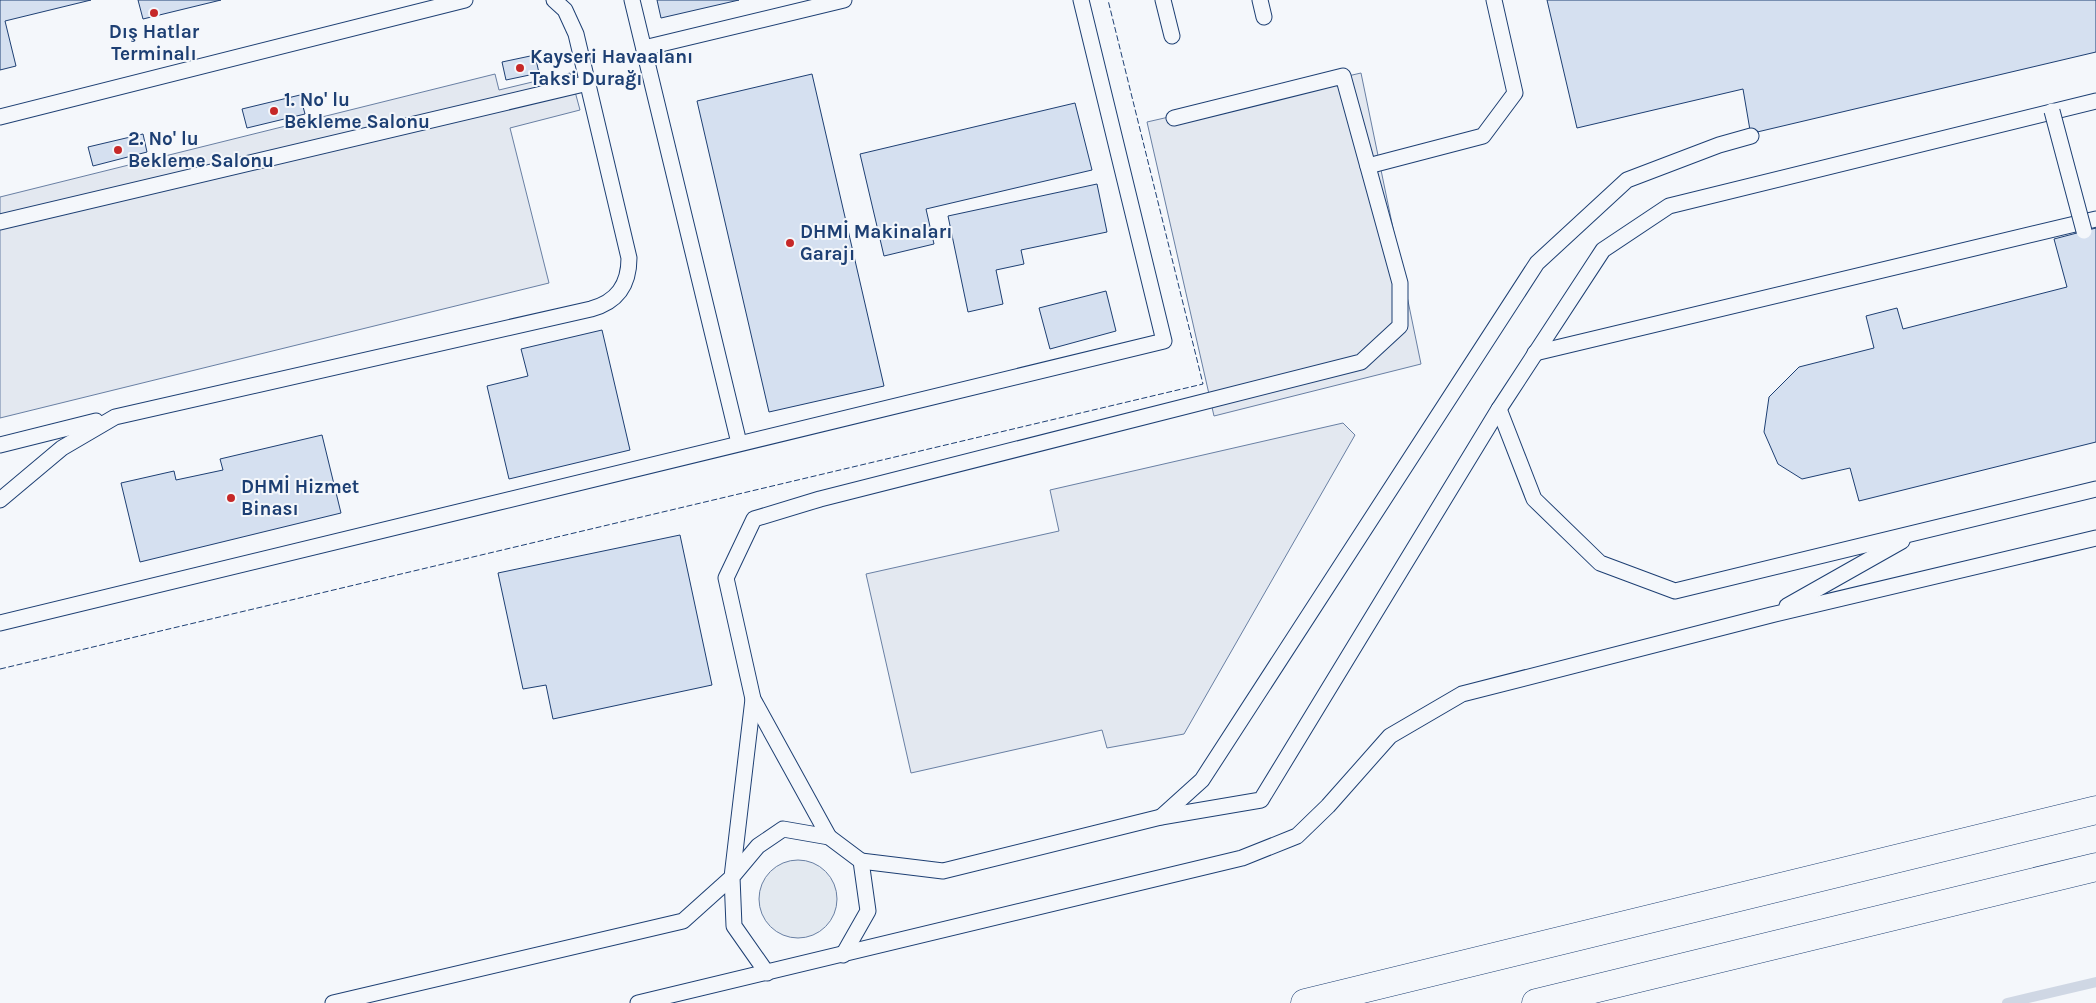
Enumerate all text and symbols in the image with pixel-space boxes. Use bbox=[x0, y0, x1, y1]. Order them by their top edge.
marker: Dış Hatlar Terminalı bbox=[148, 7, 160, 19]
place label: Dış Hatlar Terminalı bbox=[109, 21, 200, 65]
place label: Kayseri Havaalanı Taksi Durağı bbox=[530, 46, 693, 90]
marker: Kayseri Havaalanı Taksi Durağı bbox=[514, 62, 526, 74]
place label: 1. No' lu Bekleme Salonu bbox=[284, 89, 430, 133]
marker: 1. No' lu Bekleme Salonu bbox=[268, 105, 280, 117]
place label: 2. No' lu Bekleme Salonu bbox=[128, 128, 274, 172]
marker: 2. No' lu Bekleme Salonu bbox=[112, 144, 124, 156]
place label: DHMİ Makinaları Garajı bbox=[800, 220, 952, 265]
marker: DHMİ Makinaları Garajı bbox=[784, 237, 796, 249]
place label: DHMİ Hizmet Binası bbox=[241, 475, 359, 520]
marker: DHMİ Hizmet Binası bbox=[225, 492, 237, 504]

